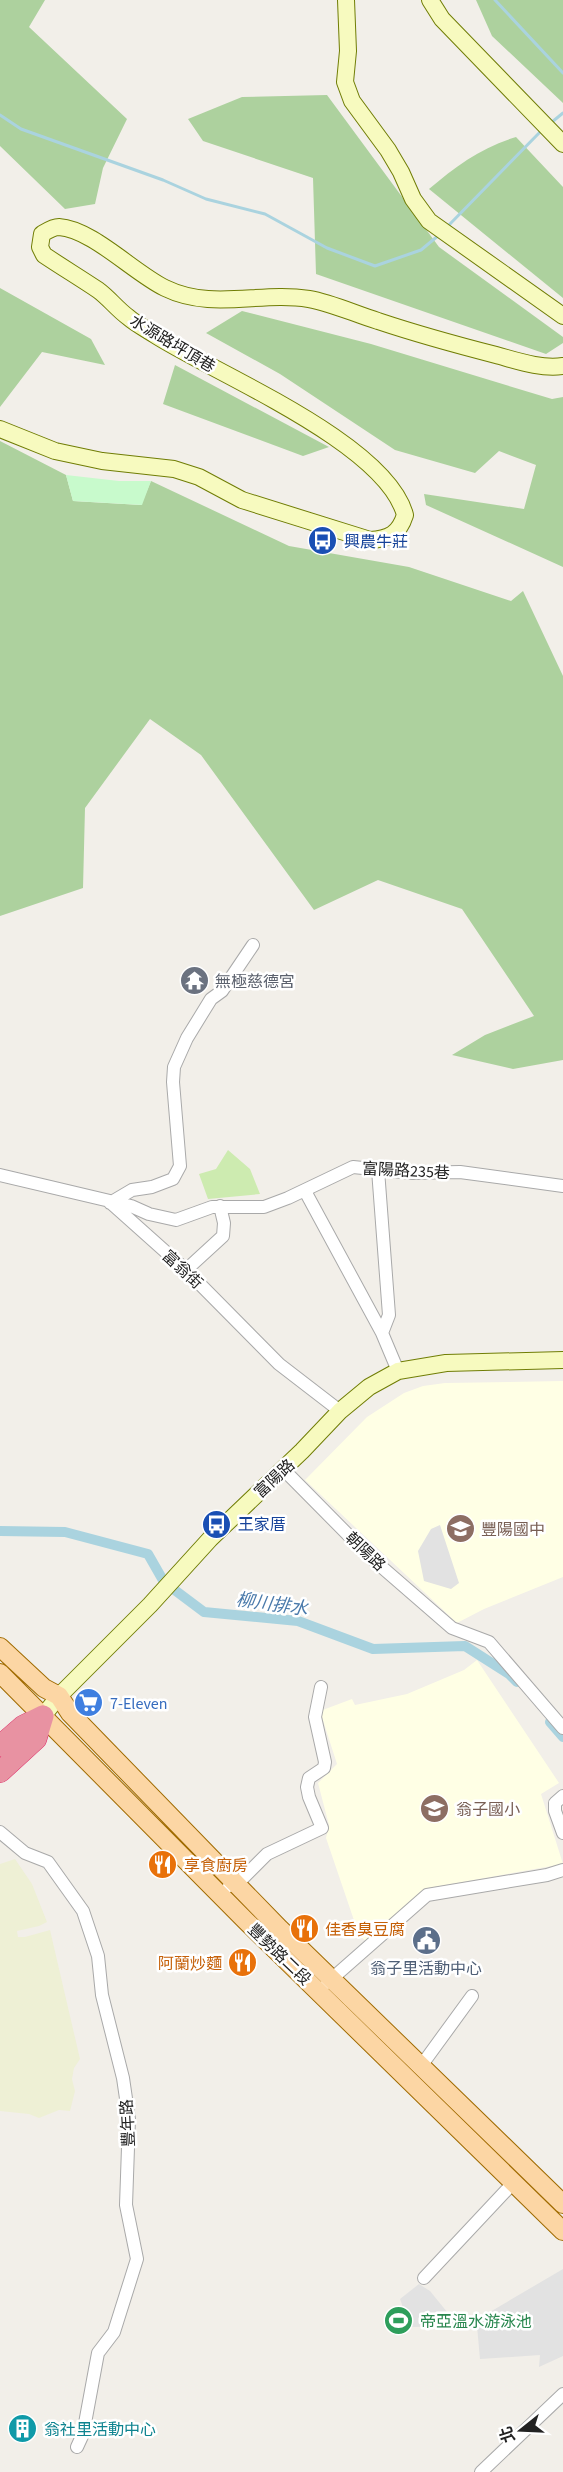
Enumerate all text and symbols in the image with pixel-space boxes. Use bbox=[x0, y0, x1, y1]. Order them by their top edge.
street label: 水源路坪頂巷 bbox=[126, 310, 219, 378]
bus stop icon: 興農牛莊 bbox=[307, 525, 339, 557]
place label: 興農牛莊 bbox=[344, 531, 408, 553]
temple icon: 無極慈德宮 bbox=[178, 965, 210, 997]
place label: 無極慈德宮 bbox=[215, 971, 295, 993]
street label: 富陽路235巷 bbox=[362, 1158, 450, 1184]
street label: 富翁街 bbox=[157, 1245, 207, 1294]
street label: 富陽路 bbox=[250, 1454, 300, 1503]
bus stop icon: 王家厝 bbox=[201, 1508, 233, 1540]
school or university icon: 豐陽國中 bbox=[444, 1513, 476, 1545]
place label: 王家厝 bbox=[238, 1514, 286, 1536]
place label: 豐陽國中 bbox=[481, 1519, 545, 1541]
street label: 朝陽路 bbox=[340, 1527, 390, 1576]
water label: 柳川排水 bbox=[235, 1587, 310, 1622]
supermarket icon: 7-Eleven bbox=[73, 1687, 105, 1719]
place label: 7-Eleven bbox=[110, 1693, 168, 1715]
school or university icon: 翁子國小 bbox=[419, 1793, 451, 1825]
place label: 翁子國小 bbox=[456, 1799, 520, 1821]
restaurant icon: 享食廚房 bbox=[147, 1849, 179, 1881]
place label: 享食廚房 bbox=[184, 1855, 248, 1877]
restaurant icon: 佳香臭豆腐 bbox=[288, 1913, 320, 1945]
street label: 豐勢路二段 bbox=[243, 1919, 316, 1990]
place label: 佳香臭豆腐 bbox=[325, 1919, 405, 1941]
public building icon: 翁子里活動中心 bbox=[410, 1924, 442, 1956]
restaurant icon: 阿蘭炒麵 bbox=[227, 1947, 259, 1979]
place label: 阿蘭炒麵 bbox=[158, 1953, 222, 1975]
place label: 翁子里活動中心 bbox=[370, 1958, 482, 1980]
street label: 豐年路 bbox=[116, 2098, 140, 2147]
sports icon: 帝亞溫水游泳池 bbox=[383, 2305, 415, 2337]
place label: 帝亞溫水游泳池 bbox=[420, 2311, 532, 2333]
north arrow bbox=[491, 2400, 551, 2460]
building icon: 翁社里活動中心 bbox=[7, 2413, 39, 2445]
place label: 翁社里活動中心 bbox=[44, 2419, 156, 2441]
text: 北 bbox=[495, 2423, 521, 2445]

